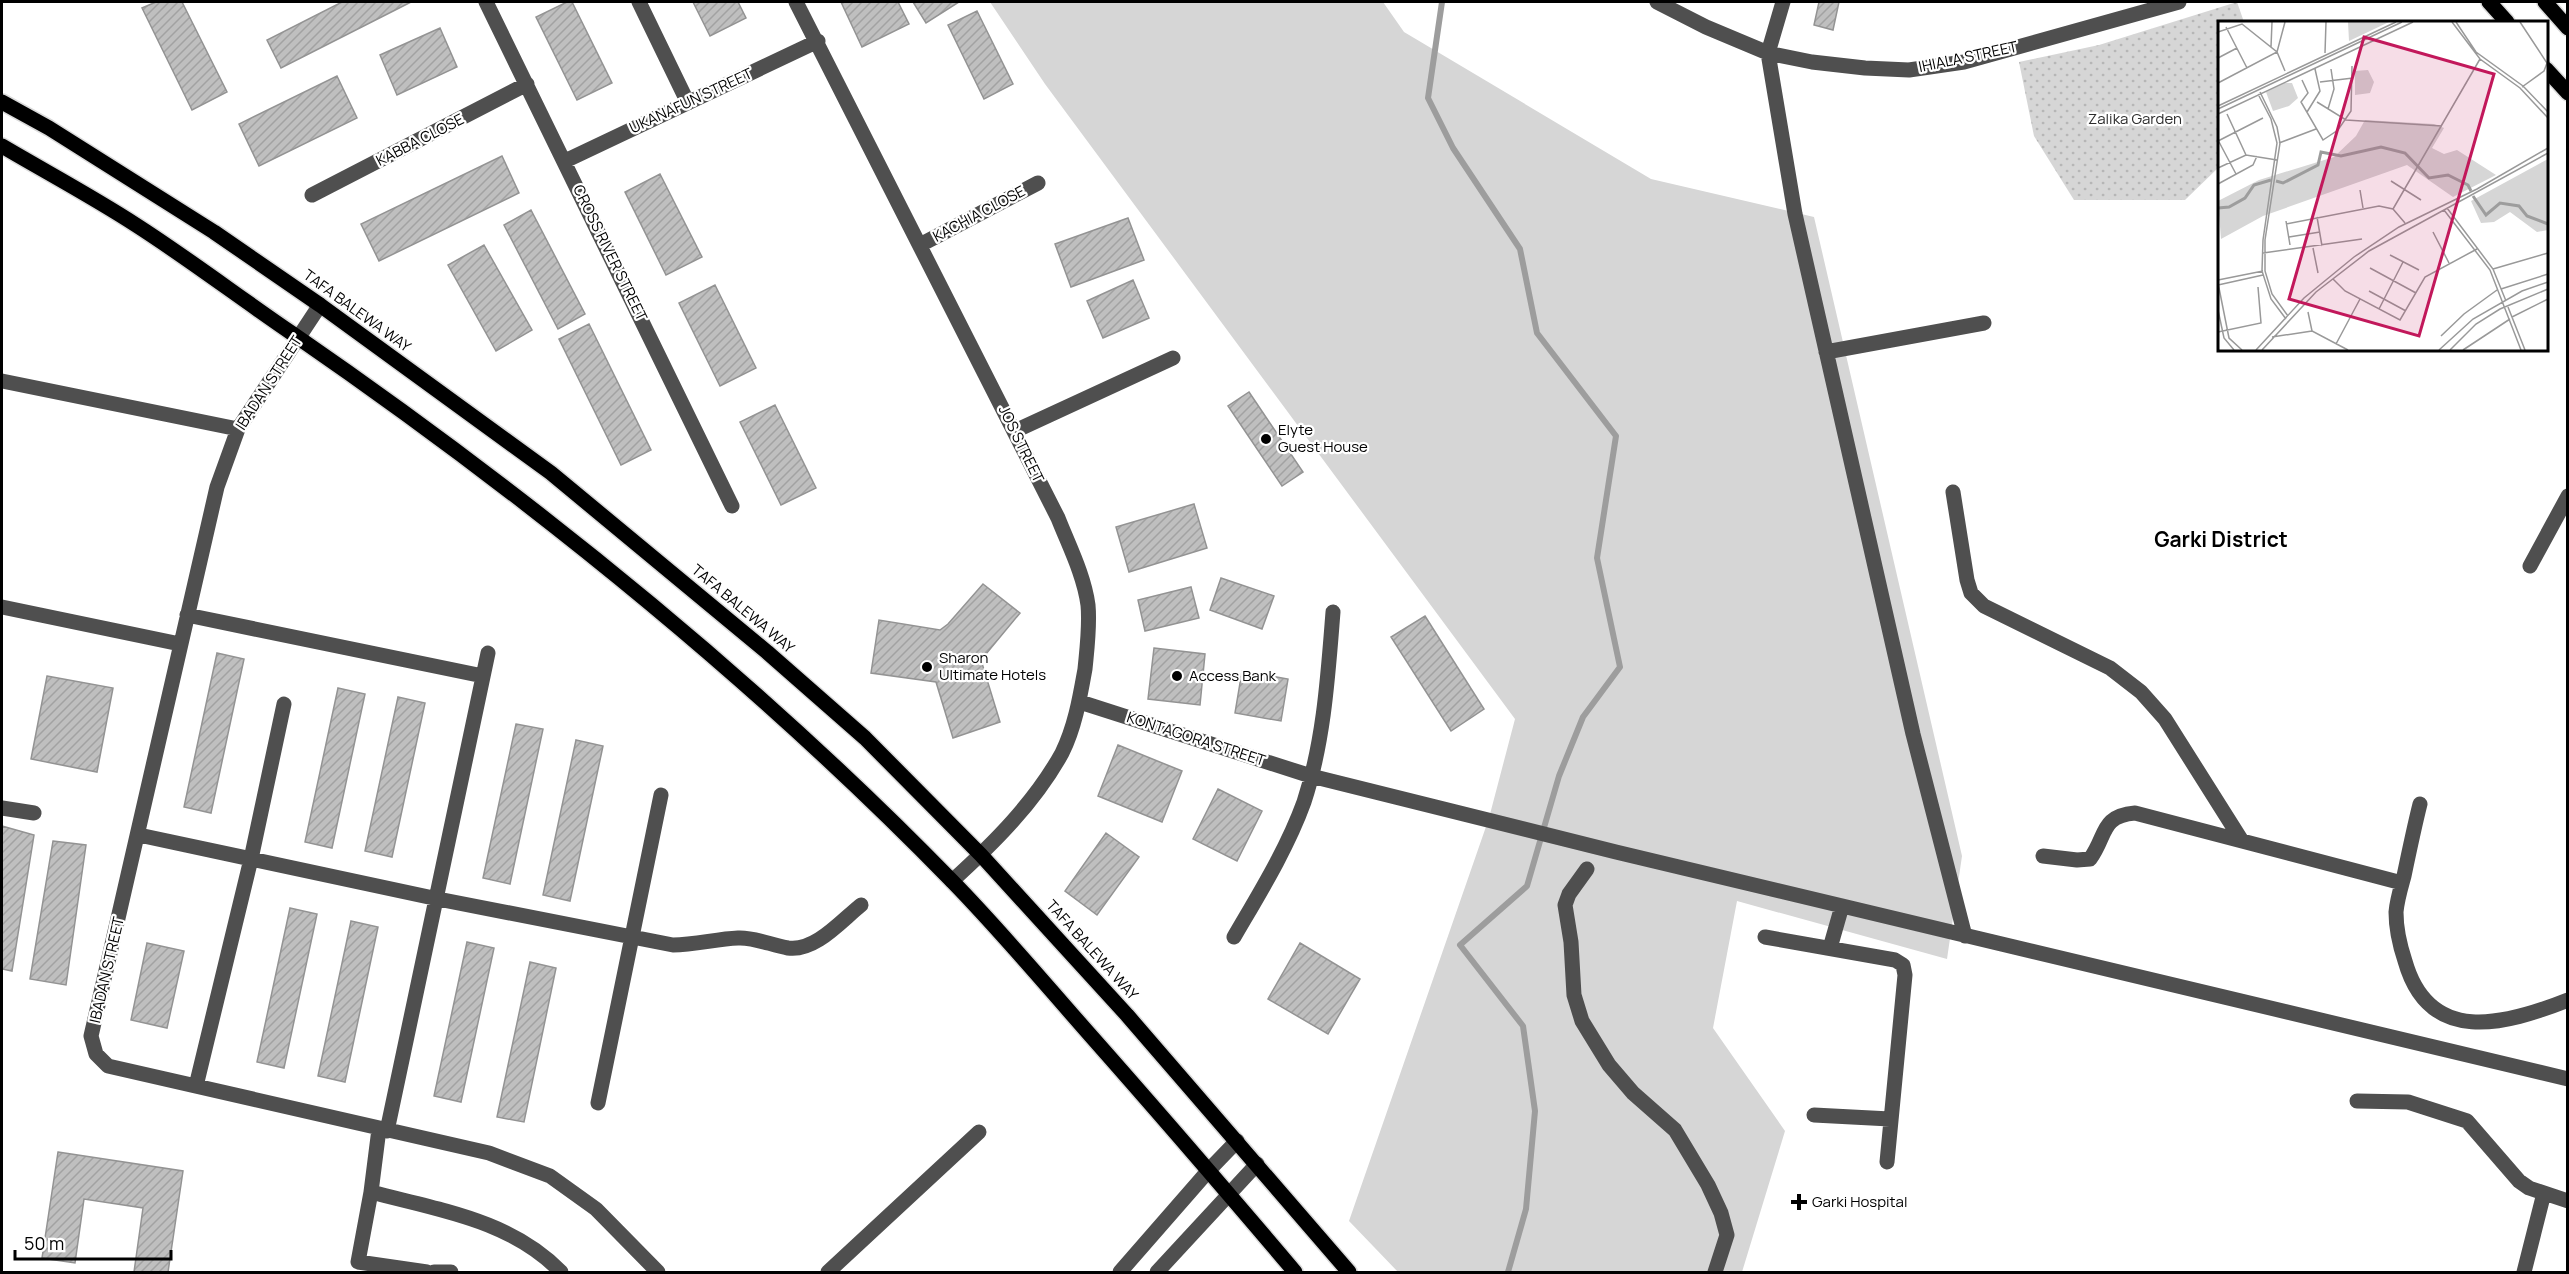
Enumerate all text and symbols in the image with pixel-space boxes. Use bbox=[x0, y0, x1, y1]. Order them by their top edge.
inset map bbox=[2218, 21, 2548, 351]
street label: IHIALA STREET bbox=[1916, 36, 2019, 77]
street label: UKANAFUN STREET bbox=[626, 63, 756, 138]
street label: KABBA CLOSE bbox=[372, 108, 467, 171]
park label: Zalika Garden bbox=[2088, 108, 2182, 129]
street label: KACHIA CLOSE bbox=[929, 180, 1029, 247]
street label: CROSS RIVER STREET bbox=[568, 181, 653, 325]
street label: TAFA BALEWA WAY bbox=[299, 264, 416, 357]
street label: IBADAN STREET bbox=[230, 331, 307, 434]
street label: JOS STREET bbox=[994, 402, 1049, 486]
place label: Elyte Guest House bbox=[1278, 419, 1368, 457]
marker: Elyte Guest House bbox=[1259, 432, 1273, 446]
district label: Garki District bbox=[2154, 525, 2288, 553]
street label: TAFA BALEWA WAY bbox=[687, 559, 800, 658]
place label: Sharon Ultimate Hotels bbox=[939, 647, 1046, 685]
marker: Sharon Ultimate Hotels bbox=[920, 660, 934, 674]
place label: Access Bank bbox=[1189, 665, 1277, 686]
marker: Access Bank bbox=[1170, 669, 1184, 683]
street label: KONTAGORA STREET bbox=[1124, 706, 1268, 771]
street label: TAFA BALEWA WAY bbox=[1042, 895, 1144, 1005]
street label: IBADAN STREET bbox=[84, 915, 129, 1025]
place label: Garki Hospital bbox=[1812, 1191, 1907, 1212]
marker: Garki Hospital bbox=[1790, 1193, 1808, 1211]
scale bar bbox=[15, 1223, 171, 1261]
text: 50 m bbox=[24, 1231, 64, 1255]

